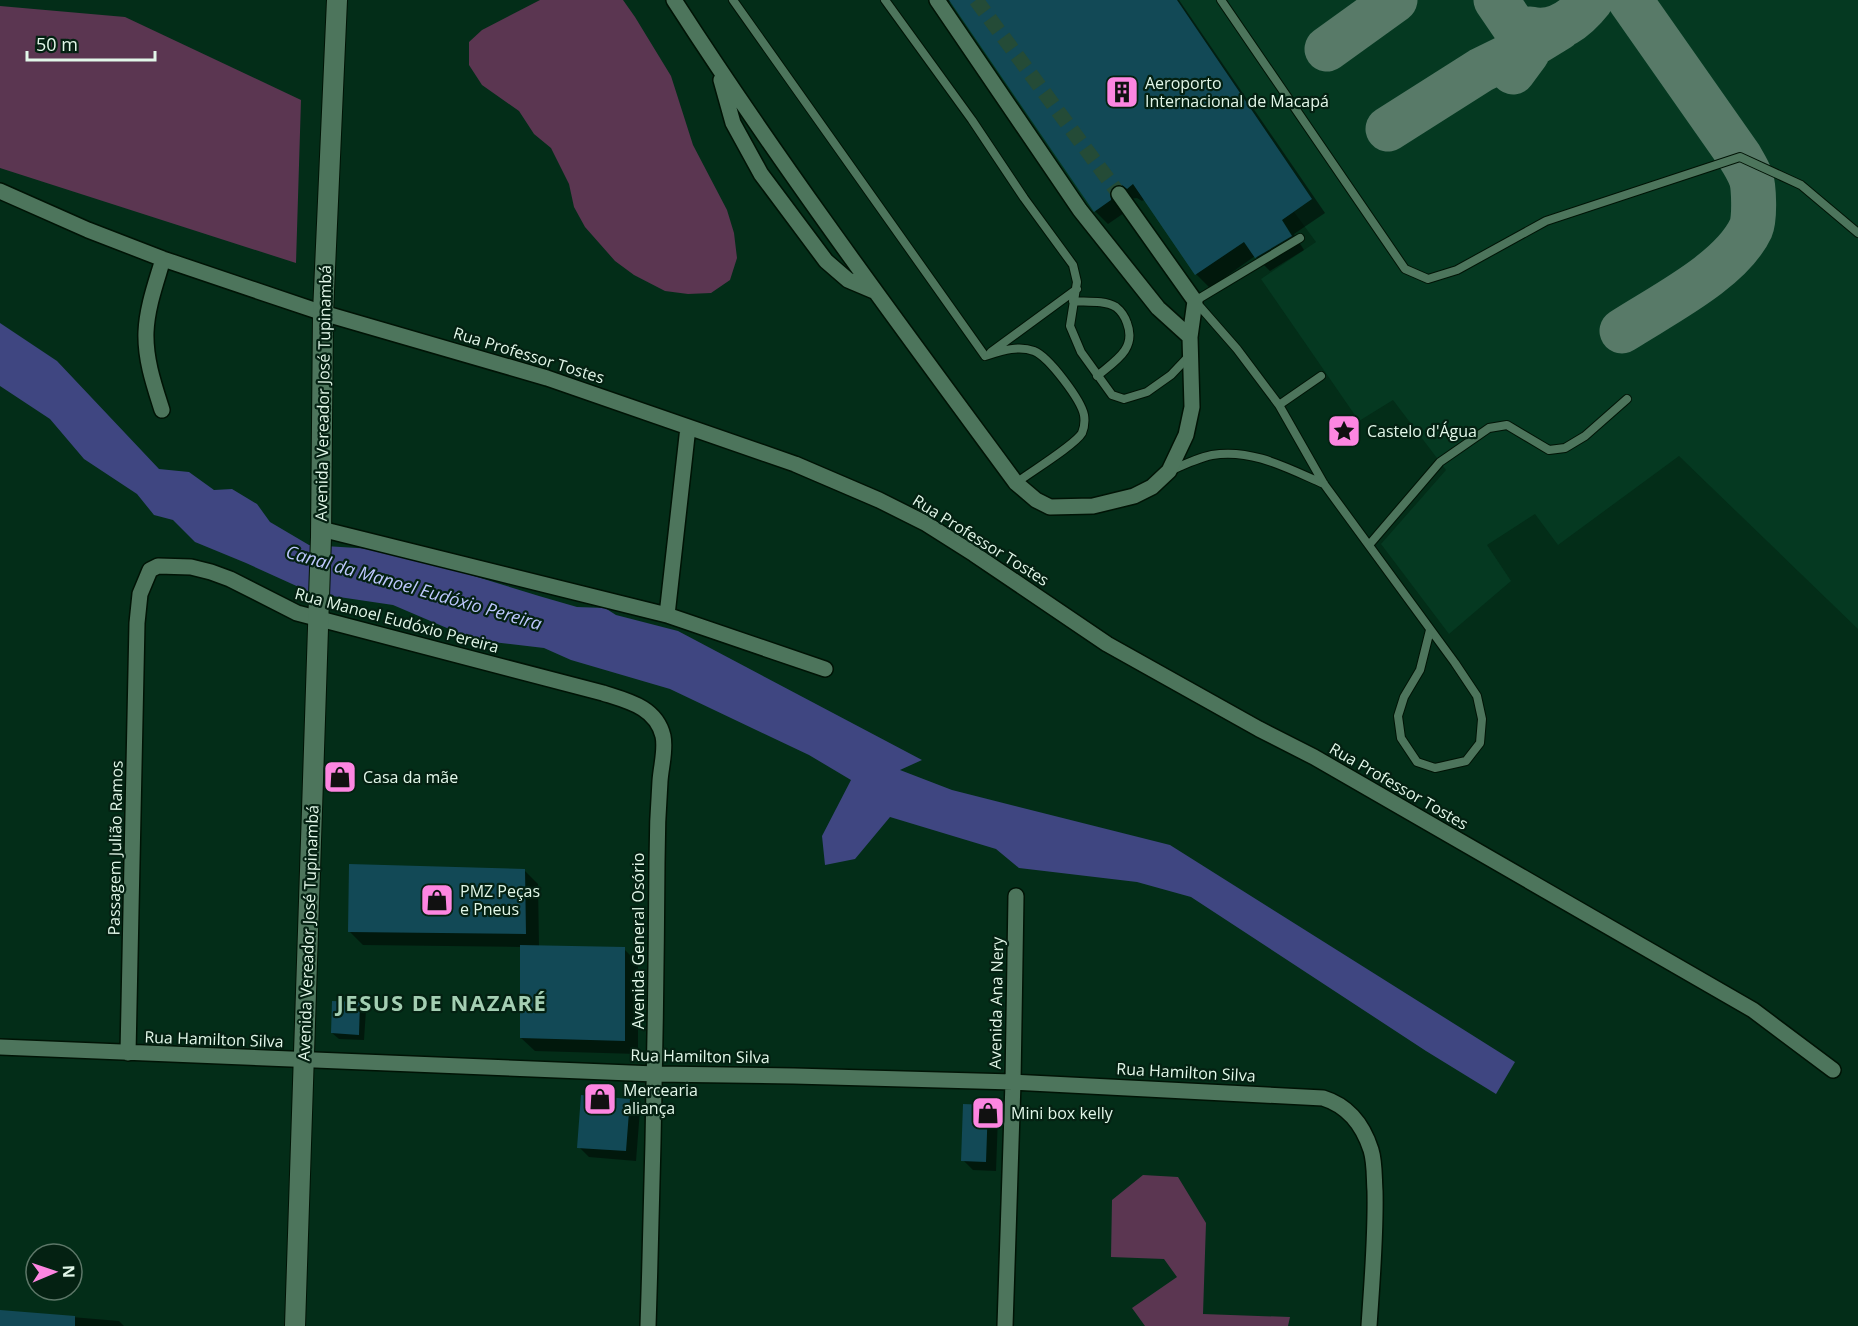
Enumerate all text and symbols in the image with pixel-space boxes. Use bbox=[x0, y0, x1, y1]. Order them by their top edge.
scale bar bbox=[27, 24, 154, 62]
text: 50 m bbox=[36, 32, 78, 56]
place label: Aeroporto Internacional de Macapá bbox=[1145, 72, 1329, 112]
building icon: Aeroporto Internacional de Macapá bbox=[1104, 74, 1140, 110]
street label: Avenida Vereador José Tupinambá bbox=[310, 265, 336, 521]
street label: Rua Professor Tostes bbox=[451, 322, 607, 388]
place icon: Castelo d'Água bbox=[1326, 413, 1362, 449]
place label: Castelo d'Água bbox=[1367, 420, 1477, 442]
street label: Rua Professor Tostes bbox=[909, 489, 1053, 591]
water label: Canal da Manoel Eudóxio Pereira bbox=[283, 539, 545, 635]
street label: Rua Manoel Eudóxio Pereira bbox=[292, 582, 502, 658]
street label: Rua Professor Tostes bbox=[1326, 737, 1472, 835]
shop icon: Casa da mãe bbox=[322, 759, 358, 795]
street label: Passagem Julião Ramos bbox=[102, 760, 128, 936]
place label: Casa da mãe bbox=[363, 766, 458, 788]
street label: Avenida Vereador José Tupinambá bbox=[293, 805, 323, 1061]
street label: Avenida General Osório bbox=[627, 853, 649, 1029]
place label: PMZ Peças e Pneus bbox=[460, 880, 540, 920]
shop icon: PMZ Peças e Pneus bbox=[419, 882, 455, 918]
street label: Avenida Ana Nery bbox=[984, 936, 1008, 1069]
district label: JESUS DE NAZARÉ bbox=[335, 987, 547, 1017]
street label: Rua Hamilton Silva bbox=[144, 1026, 284, 1052]
street label: Rua Hamilton Silva bbox=[630, 1044, 770, 1068]
street label: Rua Hamilton Silva bbox=[1116, 1057, 1256, 1087]
place label: Mercearia aliança bbox=[623, 1079, 698, 1119]
shop icon: Mercearia aliança bbox=[582, 1081, 618, 1117]
shop icon: Mini box kelly bbox=[970, 1095, 1006, 1131]
place label: Mini box kelly bbox=[1011, 1102, 1114, 1124]
north arrow bbox=[24, 1242, 84, 1302]
text: N bbox=[58, 1265, 80, 1278]

